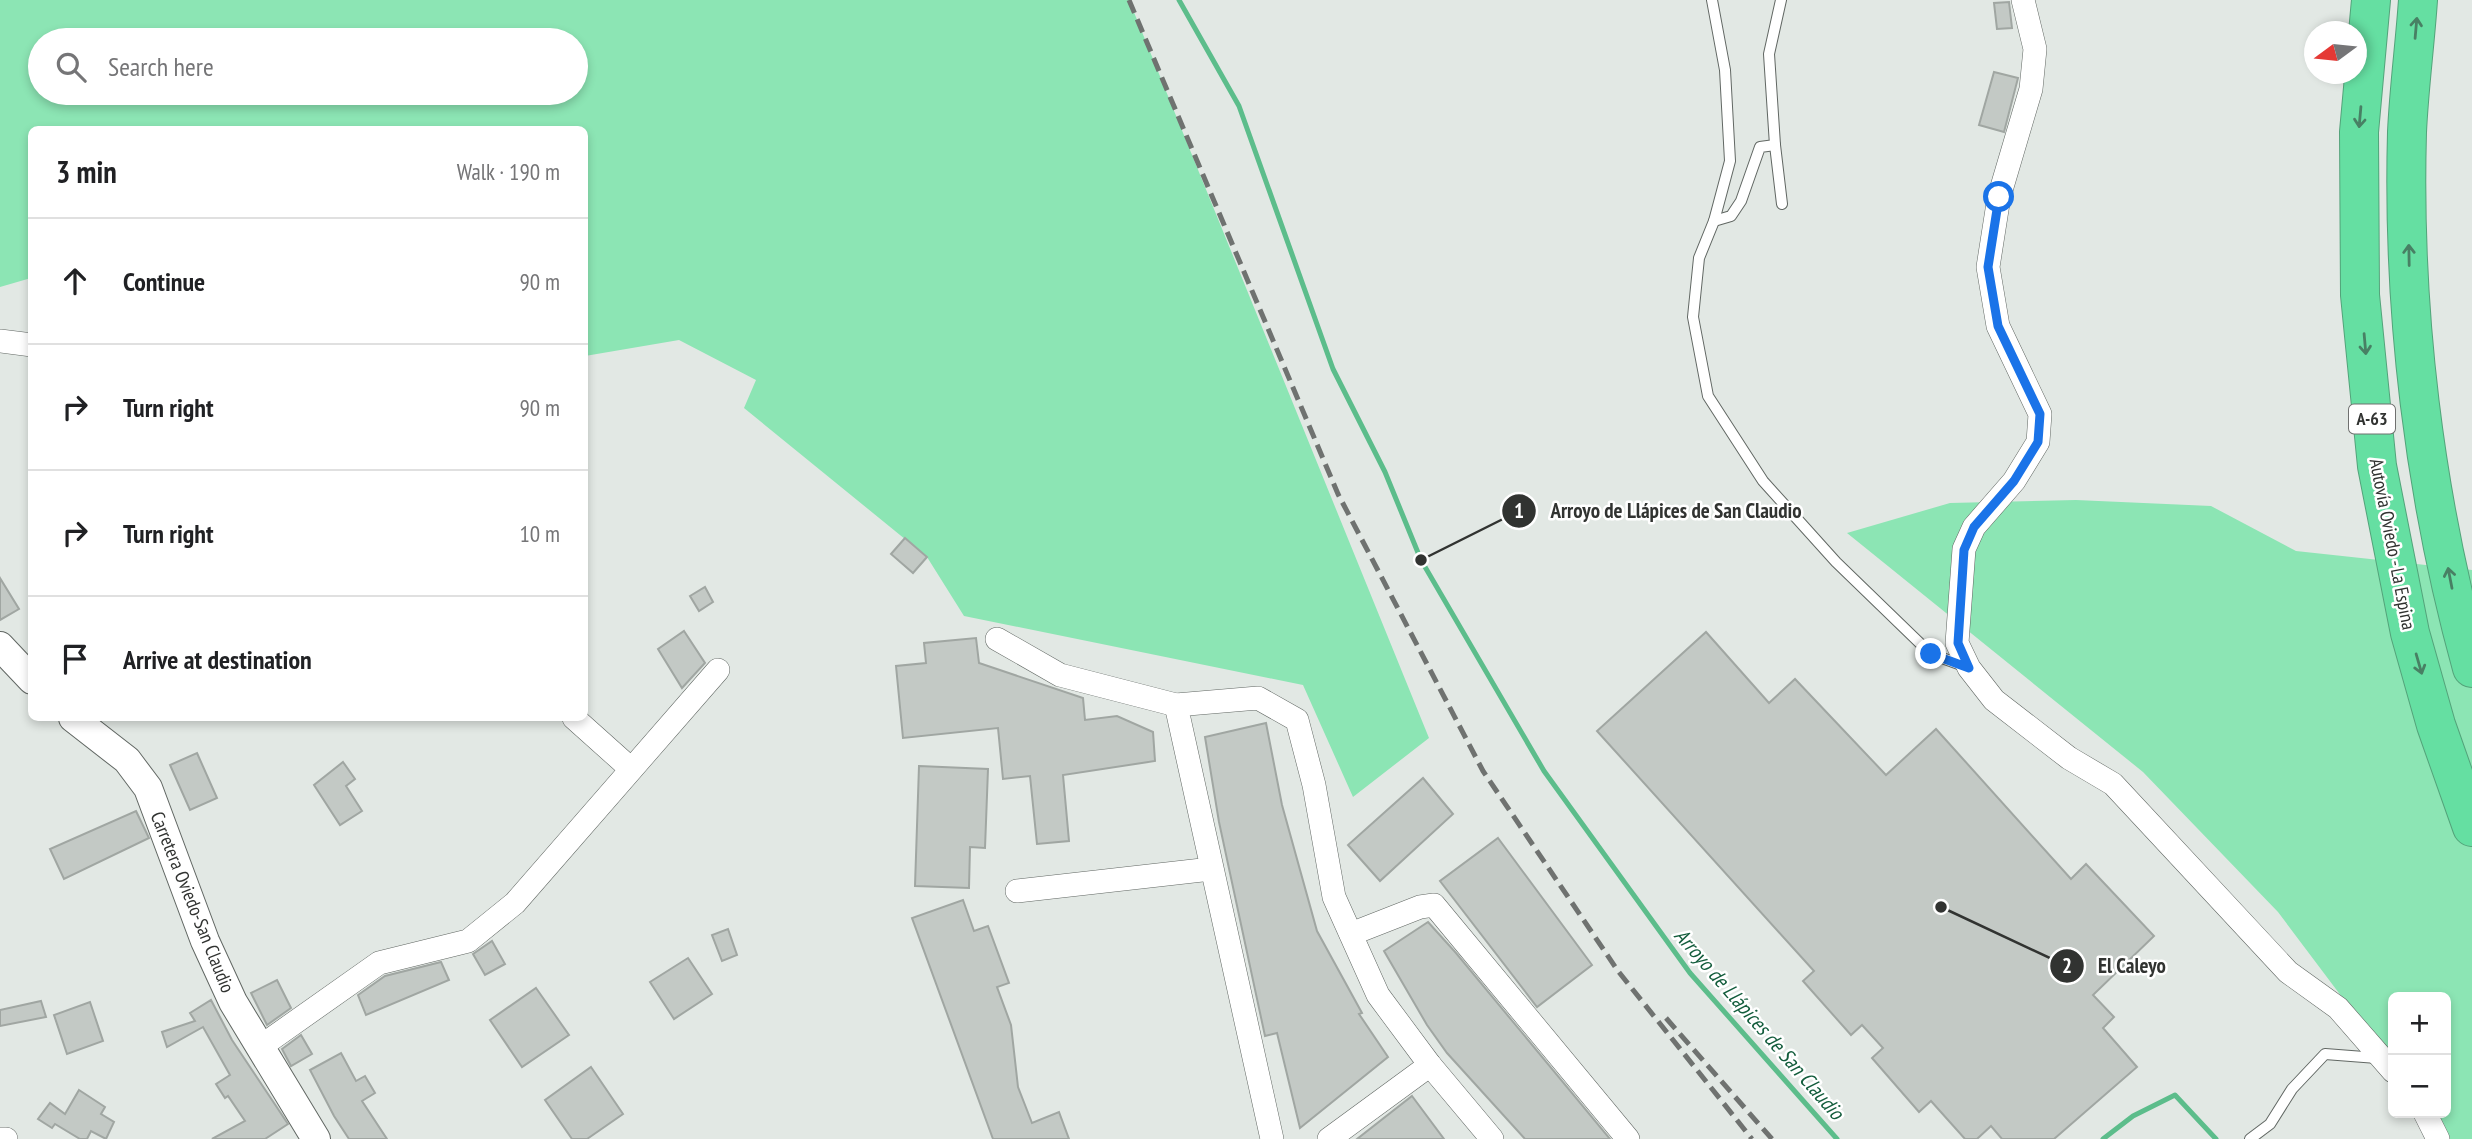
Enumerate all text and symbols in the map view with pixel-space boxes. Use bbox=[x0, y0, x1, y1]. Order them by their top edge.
one-way arrow bbox=[2410, 18, 2423, 40]
north arrow bbox=[2304, 21, 2367, 84]
search box bbox=[28, 28, 588, 105]
icon: search bbox=[52, 48, 90, 86]
text: Search here bbox=[108, 50, 214, 83]
one-way arrow bbox=[2353, 105, 2366, 128]
text: 3 min bbox=[56, 152, 117, 191]
text: Walk · 190 m bbox=[457, 157, 560, 186]
route start bbox=[1983, 181, 2014, 212]
one-way arrow bbox=[2402, 244, 2416, 267]
icon: ahead bbox=[56, 262, 94, 300]
text: Continue bbox=[123, 265, 205, 298]
text: 90 m bbox=[519, 267, 560, 296]
one-way arrow bbox=[2359, 332, 2372, 355]
icon: right bbox=[56, 388, 94, 426]
text: Turn right bbox=[123, 391, 214, 424]
text: 90 m bbox=[519, 393, 560, 422]
road number: A-63 bbox=[2349, 404, 2395, 433]
street label: Autovía Oviedo - La Espina bbox=[2365, 456, 2421, 632]
callout: Arroyo de Llápices de San Claudio bbox=[1501, 490, 1816, 532]
text: 1 bbox=[1514, 497, 1524, 524]
text: Arroyo de Llápices de San Claudio bbox=[1549, 497, 1802, 524]
icon: right bbox=[56, 514, 94, 552]
text: Turn right bbox=[123, 517, 214, 550]
text: 10 m bbox=[519, 519, 560, 548]
one-way arrow bbox=[2442, 567, 2456, 590]
route end bbox=[1915, 638, 1946, 669]
icon: arrive bbox=[56, 640, 94, 678]
text: Arrive at destination bbox=[123, 643, 312, 676]
one-way arrow bbox=[2413, 653, 2426, 675]
street label: Carretera Oviedo-San Claudio bbox=[146, 808, 240, 996]
water label: Arroyo de Llápices de San Claudio bbox=[1669, 922, 1851, 1126]
callout: El Caleyo bbox=[2049, 945, 2180, 987]
text: 2 bbox=[2062, 952, 2072, 979]
text: El Caleyo bbox=[2098, 952, 2166, 979]
map controls bbox=[2388, 992, 2451, 1118]
button: + bbox=[2388, 992, 2451, 1055]
button: − bbox=[2388, 1055, 2451, 1118]

